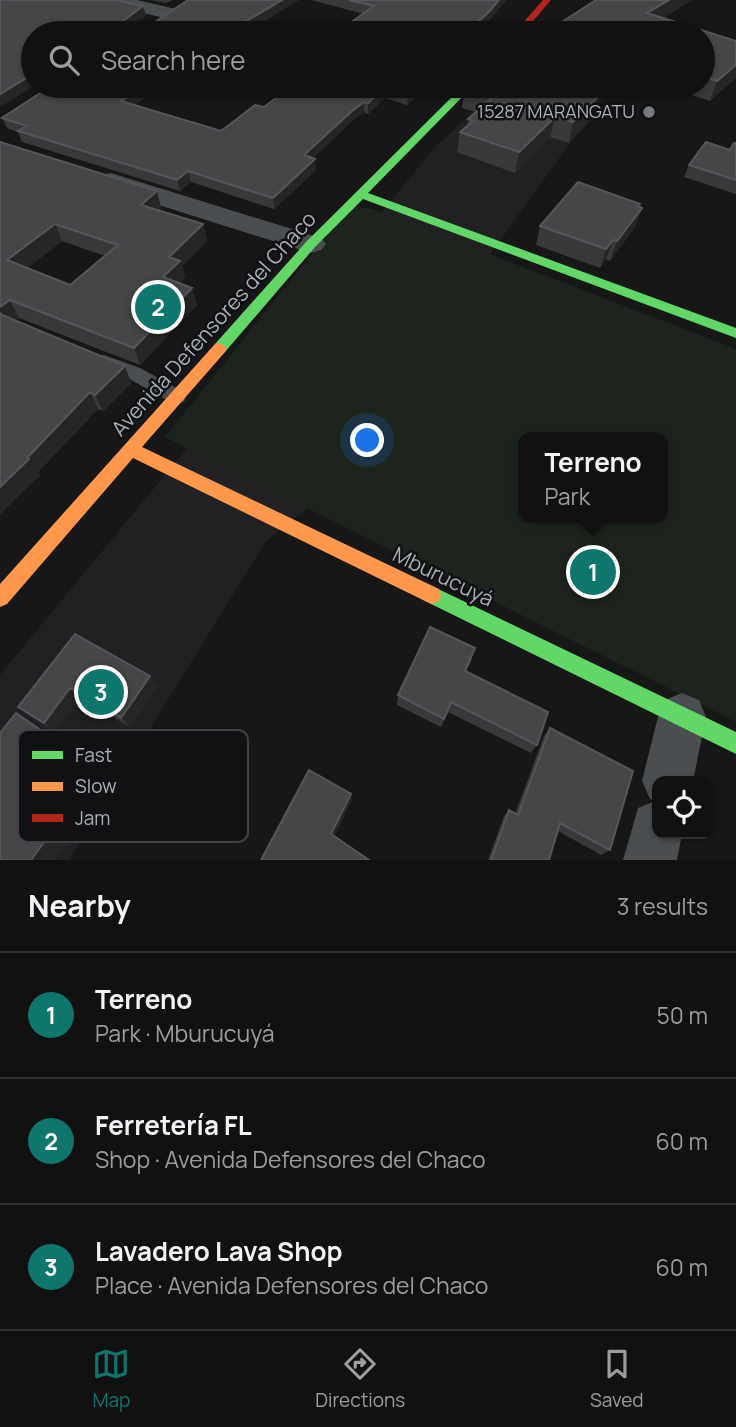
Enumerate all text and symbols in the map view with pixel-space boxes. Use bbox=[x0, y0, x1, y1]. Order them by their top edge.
search box bbox=[21, 21, 715, 98]
icon: search bbox=[45, 41, 83, 79]
text: Search here bbox=[101, 42, 246, 78]
place label: 15287 MARANGATU bbox=[477, 99, 635, 123]
marker: 15287 MARANGATU bbox=[641, 104, 657, 120]
street label: Avenida Defensores del Chaco bbox=[105, 205, 322, 442]
pin: 2 bbox=[135, 281, 181, 333]
your location bbox=[350, 423, 384, 457]
popup bbox=[518, 432, 668, 523]
text: Terreno bbox=[544, 444, 642, 480]
text: Park bbox=[544, 480, 590, 512]
street label: Mburucuyá bbox=[388, 540, 499, 613]
pin: 1 bbox=[570, 546, 616, 598]
pin: 3 bbox=[78, 666, 124, 718]
legend bbox=[18, 730, 248, 842]
text: Fast bbox=[75, 742, 112, 768]
text: Slow bbox=[75, 773, 117, 799]
map controls bbox=[652, 776, 715, 839]
button: locate bbox=[652, 776, 715, 839]
text: Jam bbox=[75, 805, 110, 831]
text: Nearby bbox=[28, 885, 131, 926]
text: 3 results bbox=[617, 890, 708, 922]
text: Terreno bbox=[95, 981, 192, 1017]
text: 1 bbox=[46, 999, 56, 1031]
text: 50 m bbox=[657, 999, 708, 1031]
text: Park · Mburucuyá bbox=[95, 1017, 275, 1049]
text: Ferretería FL bbox=[95, 1107, 252, 1143]
text: 2 bbox=[44, 1125, 58, 1157]
text: 60 m bbox=[656, 1125, 708, 1157]
text: Shop · Avenida Defensores del Chaco bbox=[95, 1143, 486, 1175]
text: Lavadero Lava Shop bbox=[95, 1233, 343, 1269]
text: 3 bbox=[44, 1251, 58, 1283]
text: 60 m bbox=[656, 1251, 708, 1283]
text: Place · Avenida Defensores del Chaco bbox=[95, 1269, 488, 1301]
tab: Map bbox=[92, 1345, 130, 1413]
tab: Directions bbox=[315, 1345, 405, 1413]
tab: Saved bbox=[590, 1345, 644, 1413]

